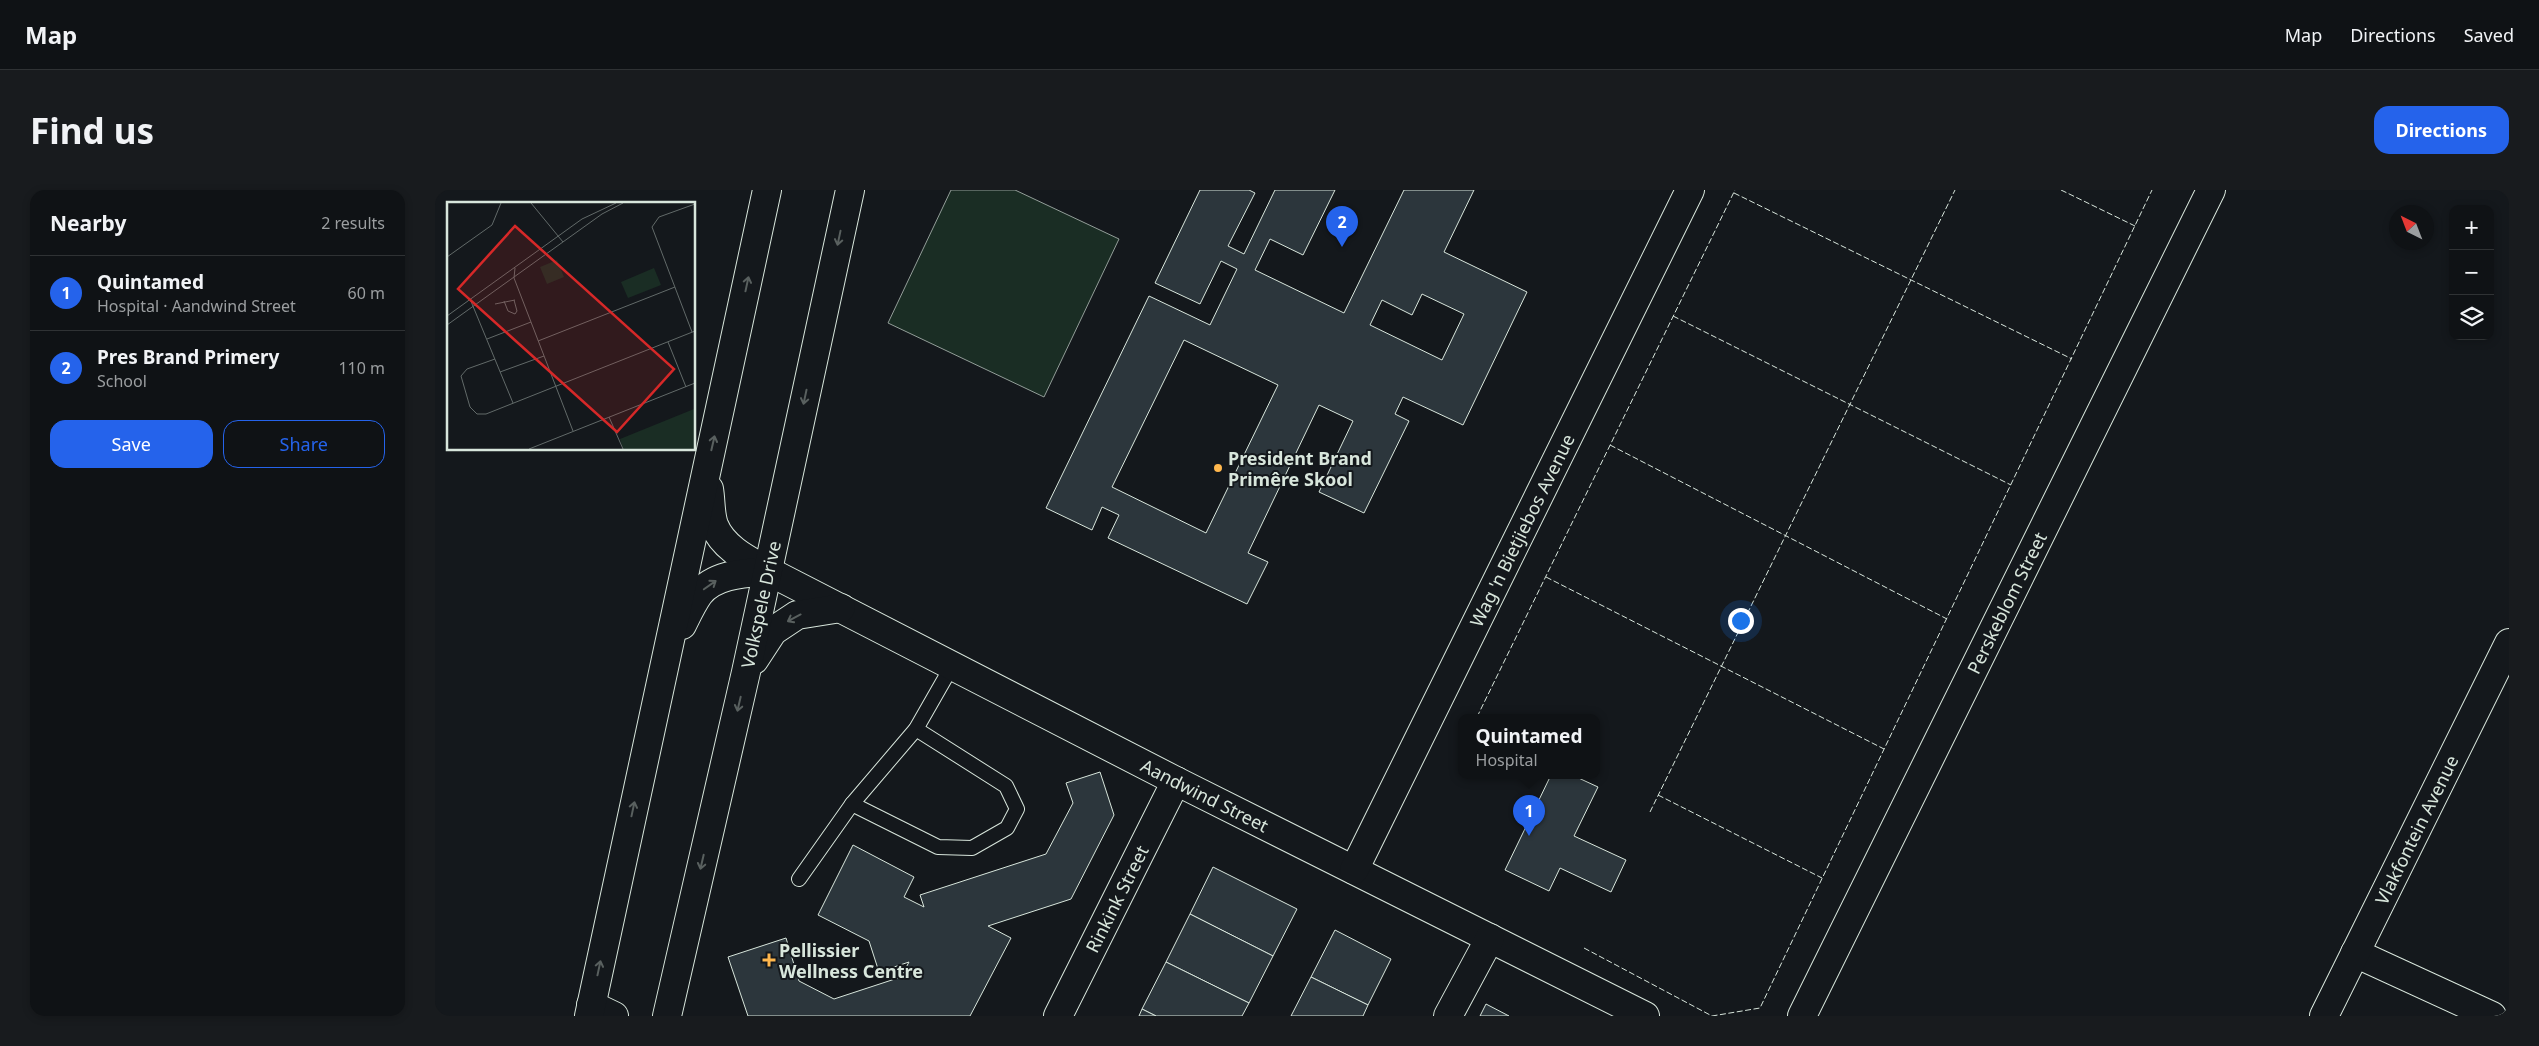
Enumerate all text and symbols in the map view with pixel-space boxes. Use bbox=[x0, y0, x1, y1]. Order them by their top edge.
text: Map bbox=[25, 18, 77, 51]
text: Map bbox=[2285, 23, 2322, 47]
text: Directions bbox=[2350, 23, 2436, 47]
text: Saved bbox=[2464, 23, 2514, 47]
button: Directions bbox=[2374, 106, 2509, 154]
text: Find us bbox=[30, 107, 154, 154]
inset map bbox=[447, 202, 695, 450]
north arrow bbox=[2389, 205, 2434, 250]
map controls bbox=[2449, 205, 2494, 340]
button: + bbox=[2449, 205, 2494, 250]
pin: 2 bbox=[1326, 206, 1358, 247]
text: Nearby bbox=[50, 209, 126, 237]
text: 2 results bbox=[321, 212, 385, 234]
one-way arrow bbox=[834, 229, 844, 245]
button: − bbox=[2449, 250, 2494, 295]
text: Quintamed bbox=[97, 269, 204, 295]
one-way arrow bbox=[743, 276, 752, 292]
text: 1 bbox=[61, 282, 71, 304]
text: 60 m bbox=[348, 282, 385, 304]
text: Hospital · Aandwind Street bbox=[97, 295, 296, 317]
button: layers bbox=[2449, 295, 2494, 340]
text: Pres Brand Primery bbox=[97, 344, 279, 370]
text: 2 bbox=[61, 357, 71, 379]
text: 110 m bbox=[338, 357, 385, 379]
text: School bbox=[97, 370, 147, 392]
one-way arrow bbox=[800, 388, 810, 404]
button: Save bbox=[50, 420, 213, 468]
button: Share bbox=[223, 420, 385, 468]
street label: Wag 'n Bietjiebos Avenue bbox=[1464, 430, 1580, 631]
one-way arrow bbox=[708, 435, 718, 451]
place label: President Brand Primêre Skool bbox=[1228, 446, 1372, 491]
marker: President Brand Primêre Skool bbox=[1212, 462, 1224, 474]
street label: Perskeblom Street bbox=[1961, 527, 2052, 678]
street label: Volkspele Drive bbox=[735, 539, 786, 670]
one-way arrow bbox=[703, 580, 717, 590]
your location bbox=[1728, 608, 1754, 634]
one-way arrow bbox=[786, 613, 801, 623]
one-way arrow bbox=[734, 695, 743, 711]
popup bbox=[1458, 714, 1600, 779]
text: Quintamed bbox=[1476, 723, 1582, 749]
text: Hospital bbox=[1476, 749, 1538, 771]
street label: Vlakfontein Avenue bbox=[2369, 751, 2464, 908]
street label: Aandwind Street bbox=[1137, 753, 1273, 838]
pin: 1 bbox=[1513, 795, 1545, 836]
one-way arrow bbox=[629, 802, 638, 818]
street label: Rinkink Street bbox=[1080, 841, 1154, 957]
one-way arrow bbox=[697, 854, 706, 870]
place label: Pellissier Wellness Centre bbox=[779, 938, 923, 983]
marker: Pellissier Wellness Centre bbox=[763, 954, 775, 966]
one-way arrow bbox=[595, 961, 604, 977]

